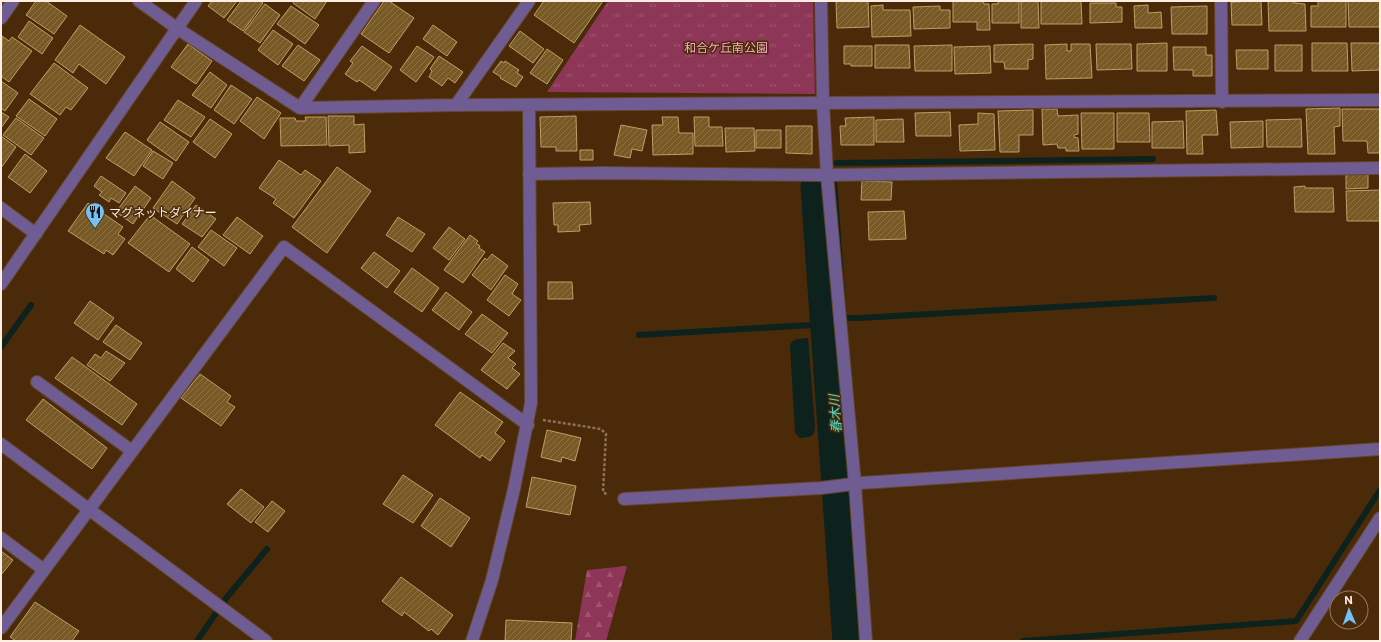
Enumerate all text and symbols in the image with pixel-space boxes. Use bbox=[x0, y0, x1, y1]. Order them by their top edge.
park label: 和合ケ丘南公園 bbox=[684, 40, 768, 55]
restaurant icon: マグネットダイナー bbox=[84, 201, 106, 229]
place label: マグネットダイナー bbox=[109, 205, 217, 220]
water label: 春木川 bbox=[826, 392, 844, 434]
north arrow bbox=[1329, 590, 1369, 630]
text: N bbox=[1344, 593, 1353, 607]

